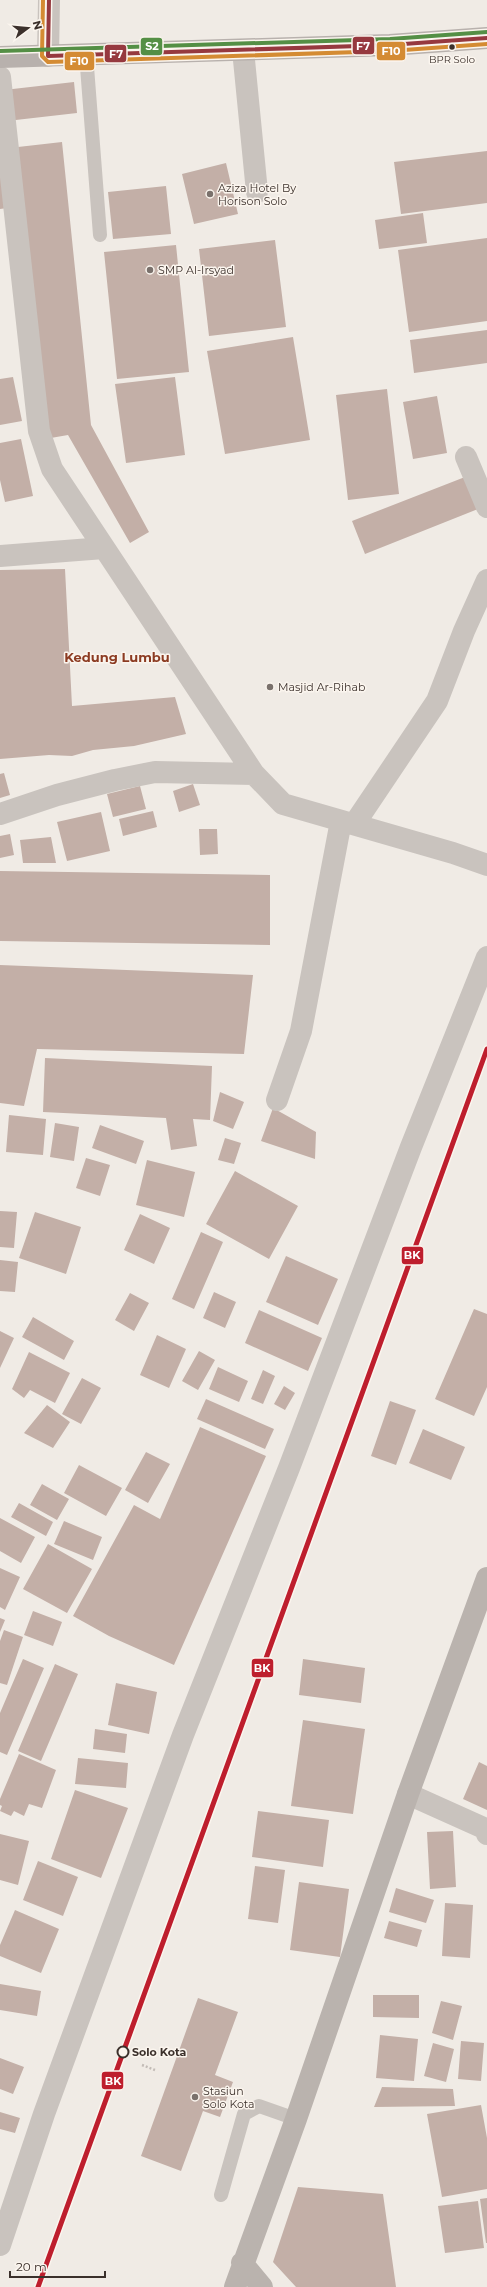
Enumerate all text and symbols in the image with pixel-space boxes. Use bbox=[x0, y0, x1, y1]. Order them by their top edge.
north arrow bbox=[8, 8, 48, 48]
text: N bbox=[30, 19, 46, 31]
line badge: F7 bbox=[352, 36, 375, 55]
line badge: S2 bbox=[140, 37, 163, 56]
text: S2 bbox=[145, 39, 159, 53]
text: F7 bbox=[356, 39, 370, 53]
line badge: F10 bbox=[376, 41, 406, 61]
marker: BPR Solo bbox=[447, 42, 457, 52]
line badge: F7 bbox=[104, 44, 127, 63]
text: F10 bbox=[382, 44, 401, 58]
text: F7 bbox=[109, 47, 123, 61]
line badge: F10 bbox=[64, 51, 95, 71]
place label: BPR Solo bbox=[429, 53, 475, 66]
text: F10 bbox=[70, 54, 89, 68]
place label: Aziza Hotel By Horison Solo bbox=[218, 181, 296, 208]
marker: Aziza Hotel By Horison Solo bbox=[205, 189, 215, 199]
place label: SMP Al-Irsyad bbox=[158, 263, 234, 277]
marker: SMP Al-Irsyad bbox=[145, 265, 155, 275]
district label: Kedung Lumbu bbox=[64, 649, 170, 665]
place label: Masjid Ar-Rihab bbox=[278, 680, 365, 694]
marker: Masjid Ar-Rihab bbox=[265, 682, 275, 692]
line badge: BK bbox=[401, 1246, 424, 1265]
text: BK bbox=[404, 1248, 421, 1262]
line badge: BK bbox=[251, 1658, 274, 1678]
text: BK bbox=[254, 1661, 271, 1675]
marker: Solo Kota bbox=[116, 2045, 130, 2059]
place label: Solo Kota bbox=[132, 2045, 187, 2059]
line badge: BK bbox=[101, 2071, 124, 2090]
text: BK bbox=[105, 2074, 122, 2088]
place label: Stasiun Solo Kota bbox=[203, 2084, 255, 2111]
marker: Stasiun Solo Kota bbox=[190, 2092, 200, 2102]
scale bar bbox=[10, 2253, 105, 2279]
text: 20 m bbox=[16, 2259, 47, 2274]

